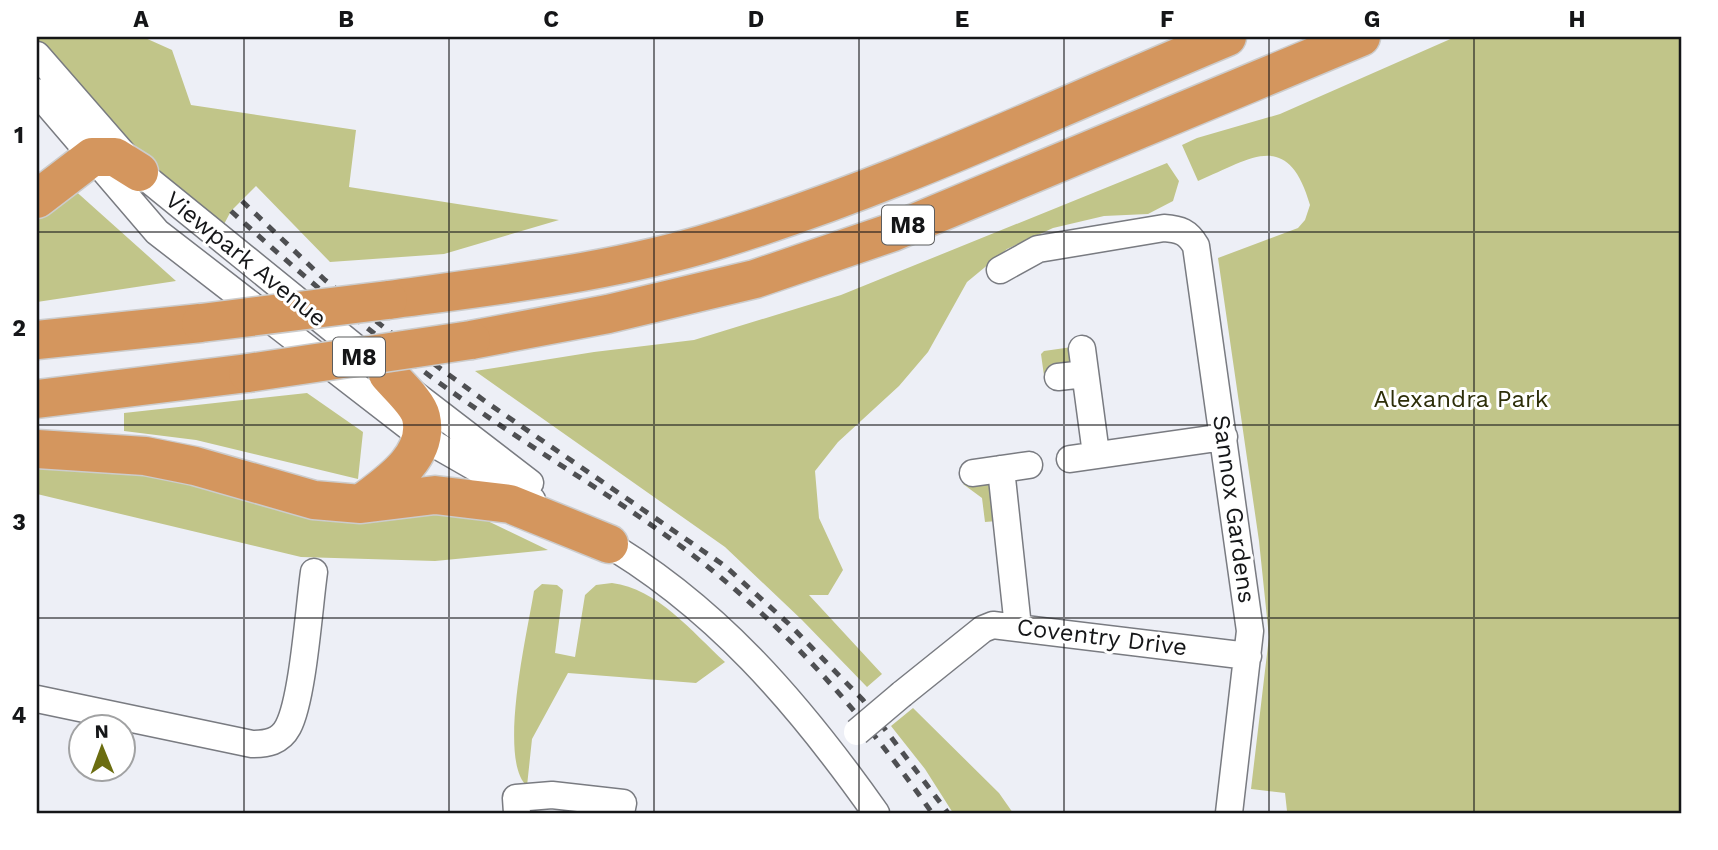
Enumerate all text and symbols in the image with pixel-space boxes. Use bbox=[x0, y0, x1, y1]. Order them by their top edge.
text: A bbox=[133, 6, 149, 33]
text: B bbox=[338, 6, 354, 33]
text: C bbox=[543, 6, 559, 33]
text: D bbox=[748, 6, 764, 33]
text: E bbox=[955, 6, 969, 33]
text: F bbox=[1160, 6, 1174, 33]
text: G bbox=[1364, 6, 1380, 33]
text: H bbox=[1568, 6, 1586, 33]
text: 1 bbox=[14, 122, 24, 149]
street label: Viewpark Avenue bbox=[160, 185, 332, 333]
road number: M8 bbox=[882, 206, 934, 244]
text: 2 bbox=[12, 315, 26, 342]
road number: M8 bbox=[333, 338, 385, 376]
park label: Alexandra Park bbox=[1374, 385, 1549, 413]
street label: Sannox Gardens bbox=[1207, 413, 1261, 605]
text: 3 bbox=[12, 509, 26, 536]
street label: Coventry Drive bbox=[1015, 613, 1189, 661]
text: 4 bbox=[12, 702, 27, 729]
north arrow bbox=[66, 714, 136, 784]
text: N bbox=[94, 720, 109, 743]

